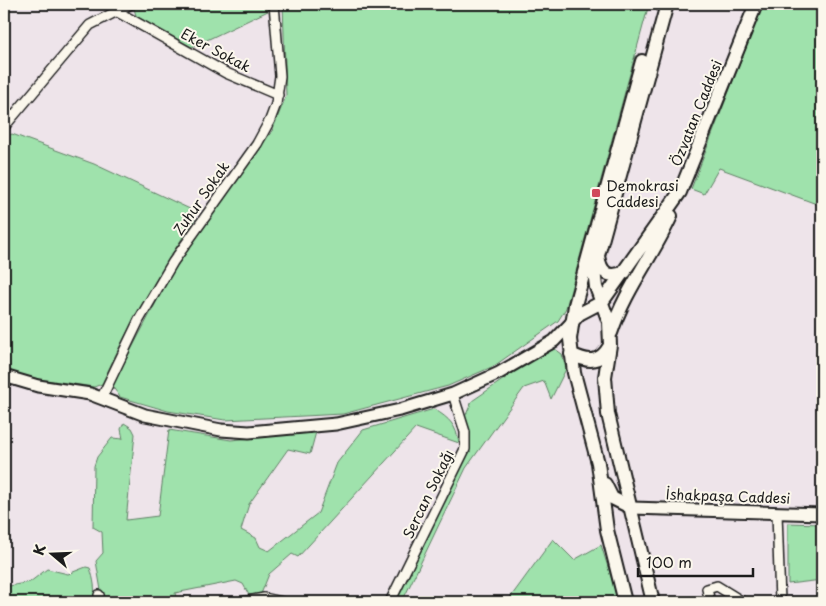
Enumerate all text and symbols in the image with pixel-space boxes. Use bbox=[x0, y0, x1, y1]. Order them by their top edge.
street label: Eker Sokak bbox=[177, 23, 255, 77]
street label: Özvatan Caddesi bbox=[665, 57, 727, 169]
street label: Zuhur Sokak bbox=[168, 157, 234, 239]
place label: Demokrasi Caddesi bbox=[606, 175, 679, 212]
marker: Demokrasi Caddesi bbox=[590, 187, 602, 199]
street label: Sercan Sokağı bbox=[397, 446, 459, 542]
street label: İshakpaşa Caddesi bbox=[665, 483, 791, 509]
north arrow bbox=[28, 528, 78, 578]
text: K bbox=[28, 541, 51, 558]
scale bar bbox=[638, 546, 754, 578]
text: 100 m bbox=[646, 550, 692, 573]

